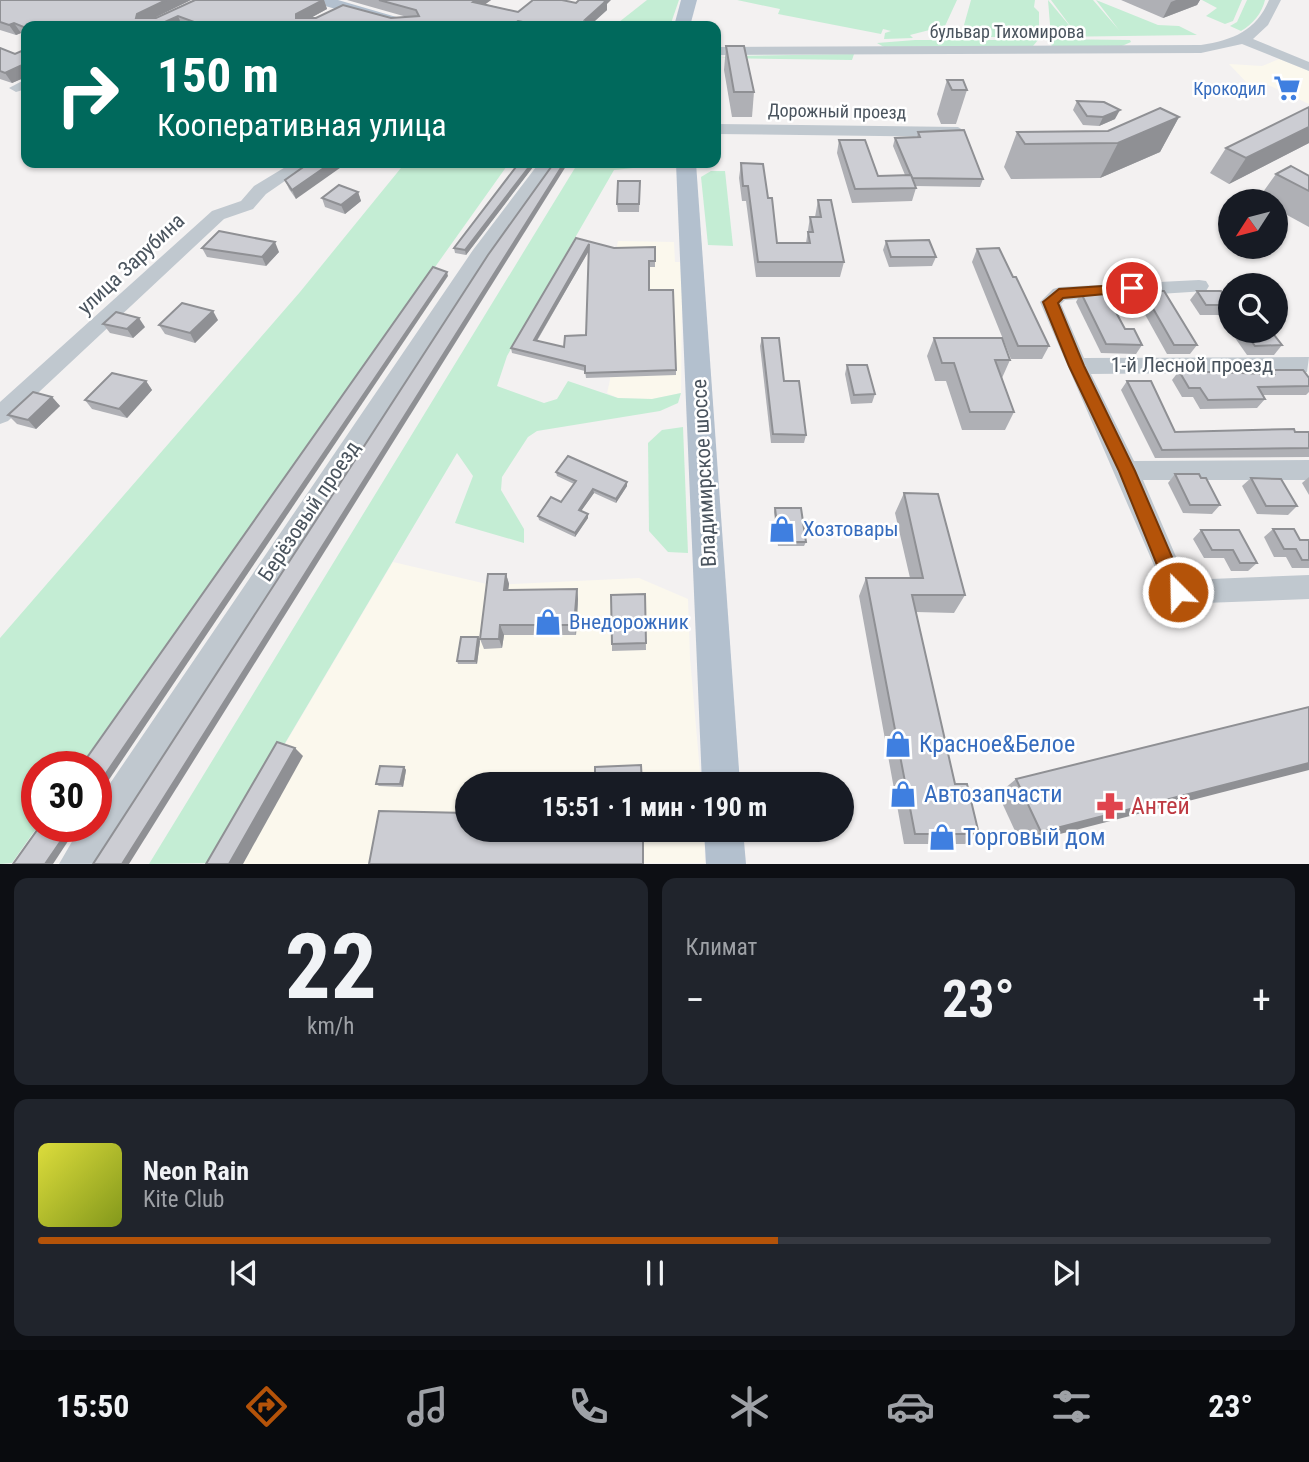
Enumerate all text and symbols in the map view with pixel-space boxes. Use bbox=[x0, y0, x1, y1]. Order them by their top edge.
street label: бульвар Тихомирова bbox=[930, 21, 1084, 42]
text: 150 m bbox=[157, 47, 279, 104]
icon: right bbox=[42, 49, 133, 140]
supermarket icon: Крокодил bbox=[1272, 73, 1302, 103]
place label: Крокодил bbox=[1193, 78, 1266, 99]
street label: Дорожный проезд bbox=[768, 99, 907, 123]
text: Кооперативная улица bbox=[157, 106, 447, 144]
north arrow bbox=[1218, 189, 1288, 259]
map controls bbox=[1218, 189, 1288, 343]
street label: улица Зарубина bbox=[73, 209, 189, 319]
pin bbox=[1102, 258, 1162, 318]
icon: arrive bbox=[1113, 269, 1151, 307]
button: search bbox=[1218, 273, 1288, 343]
street label: 1-й Лесной проезд bbox=[1111, 353, 1273, 377]
street label: Владимирское шоссе bbox=[687, 378, 721, 568]
street label: Берёзовый проезд bbox=[253, 436, 365, 586]
shop icon: Хозтовары bbox=[767, 514, 797, 544]
place label: Хозтовары bbox=[803, 517, 899, 541]
position arrow bbox=[1141, 555, 1215, 629]
shop icon: Внедорожник bbox=[533, 607, 563, 637]
place label: Внедорожник bbox=[569, 610, 689, 634]
shop icon: Красное&Белое bbox=[883, 729, 913, 759]
place label: Красное&Белое bbox=[919, 730, 1075, 758]
speed limit sign: 30 bbox=[21, 751, 112, 842]
shop icon: Автозапчасти bbox=[888, 779, 918, 809]
place label: Автозапчасти bbox=[924, 780, 1063, 808]
pharmacy icon: Антей bbox=[1095, 791, 1125, 821]
text: 15:51 · 1 мин · 190 m bbox=[542, 792, 767, 822]
place label: Антей bbox=[1131, 792, 1190, 820]
shop icon: Торговый дом bbox=[927, 822, 957, 852]
place label: Торговый дом bbox=[963, 823, 1106, 851]
text: 22 bbox=[285, 914, 377, 1020]
text: Климат bbox=[686, 934, 757, 961]
text: 23° bbox=[942, 969, 1015, 1030]
text: − bbox=[686, 978, 705, 1022]
text: + bbox=[1252, 978, 1271, 1022]
text: km/h bbox=[307, 1013, 354, 1040]
text: Neon Rain bbox=[143, 1156, 249, 1186]
text: Kite Club bbox=[143, 1186, 224, 1213]
icon: previous bbox=[225, 1254, 263, 1292]
icon: pause bbox=[636, 1254, 674, 1292]
icon: next bbox=[1047, 1254, 1085, 1292]
icon: directions bbox=[242, 1382, 291, 1431]
icon: music bbox=[403, 1382, 452, 1431]
icon: phone bbox=[564, 1382, 613, 1431]
icon: climate bbox=[725, 1382, 774, 1431]
icon: car bbox=[886, 1382, 935, 1431]
icon: filters bbox=[1047, 1382, 1096, 1431]
text: 15:50 bbox=[56, 1387, 129, 1425]
text: 23° bbox=[1208, 1387, 1253, 1425]

